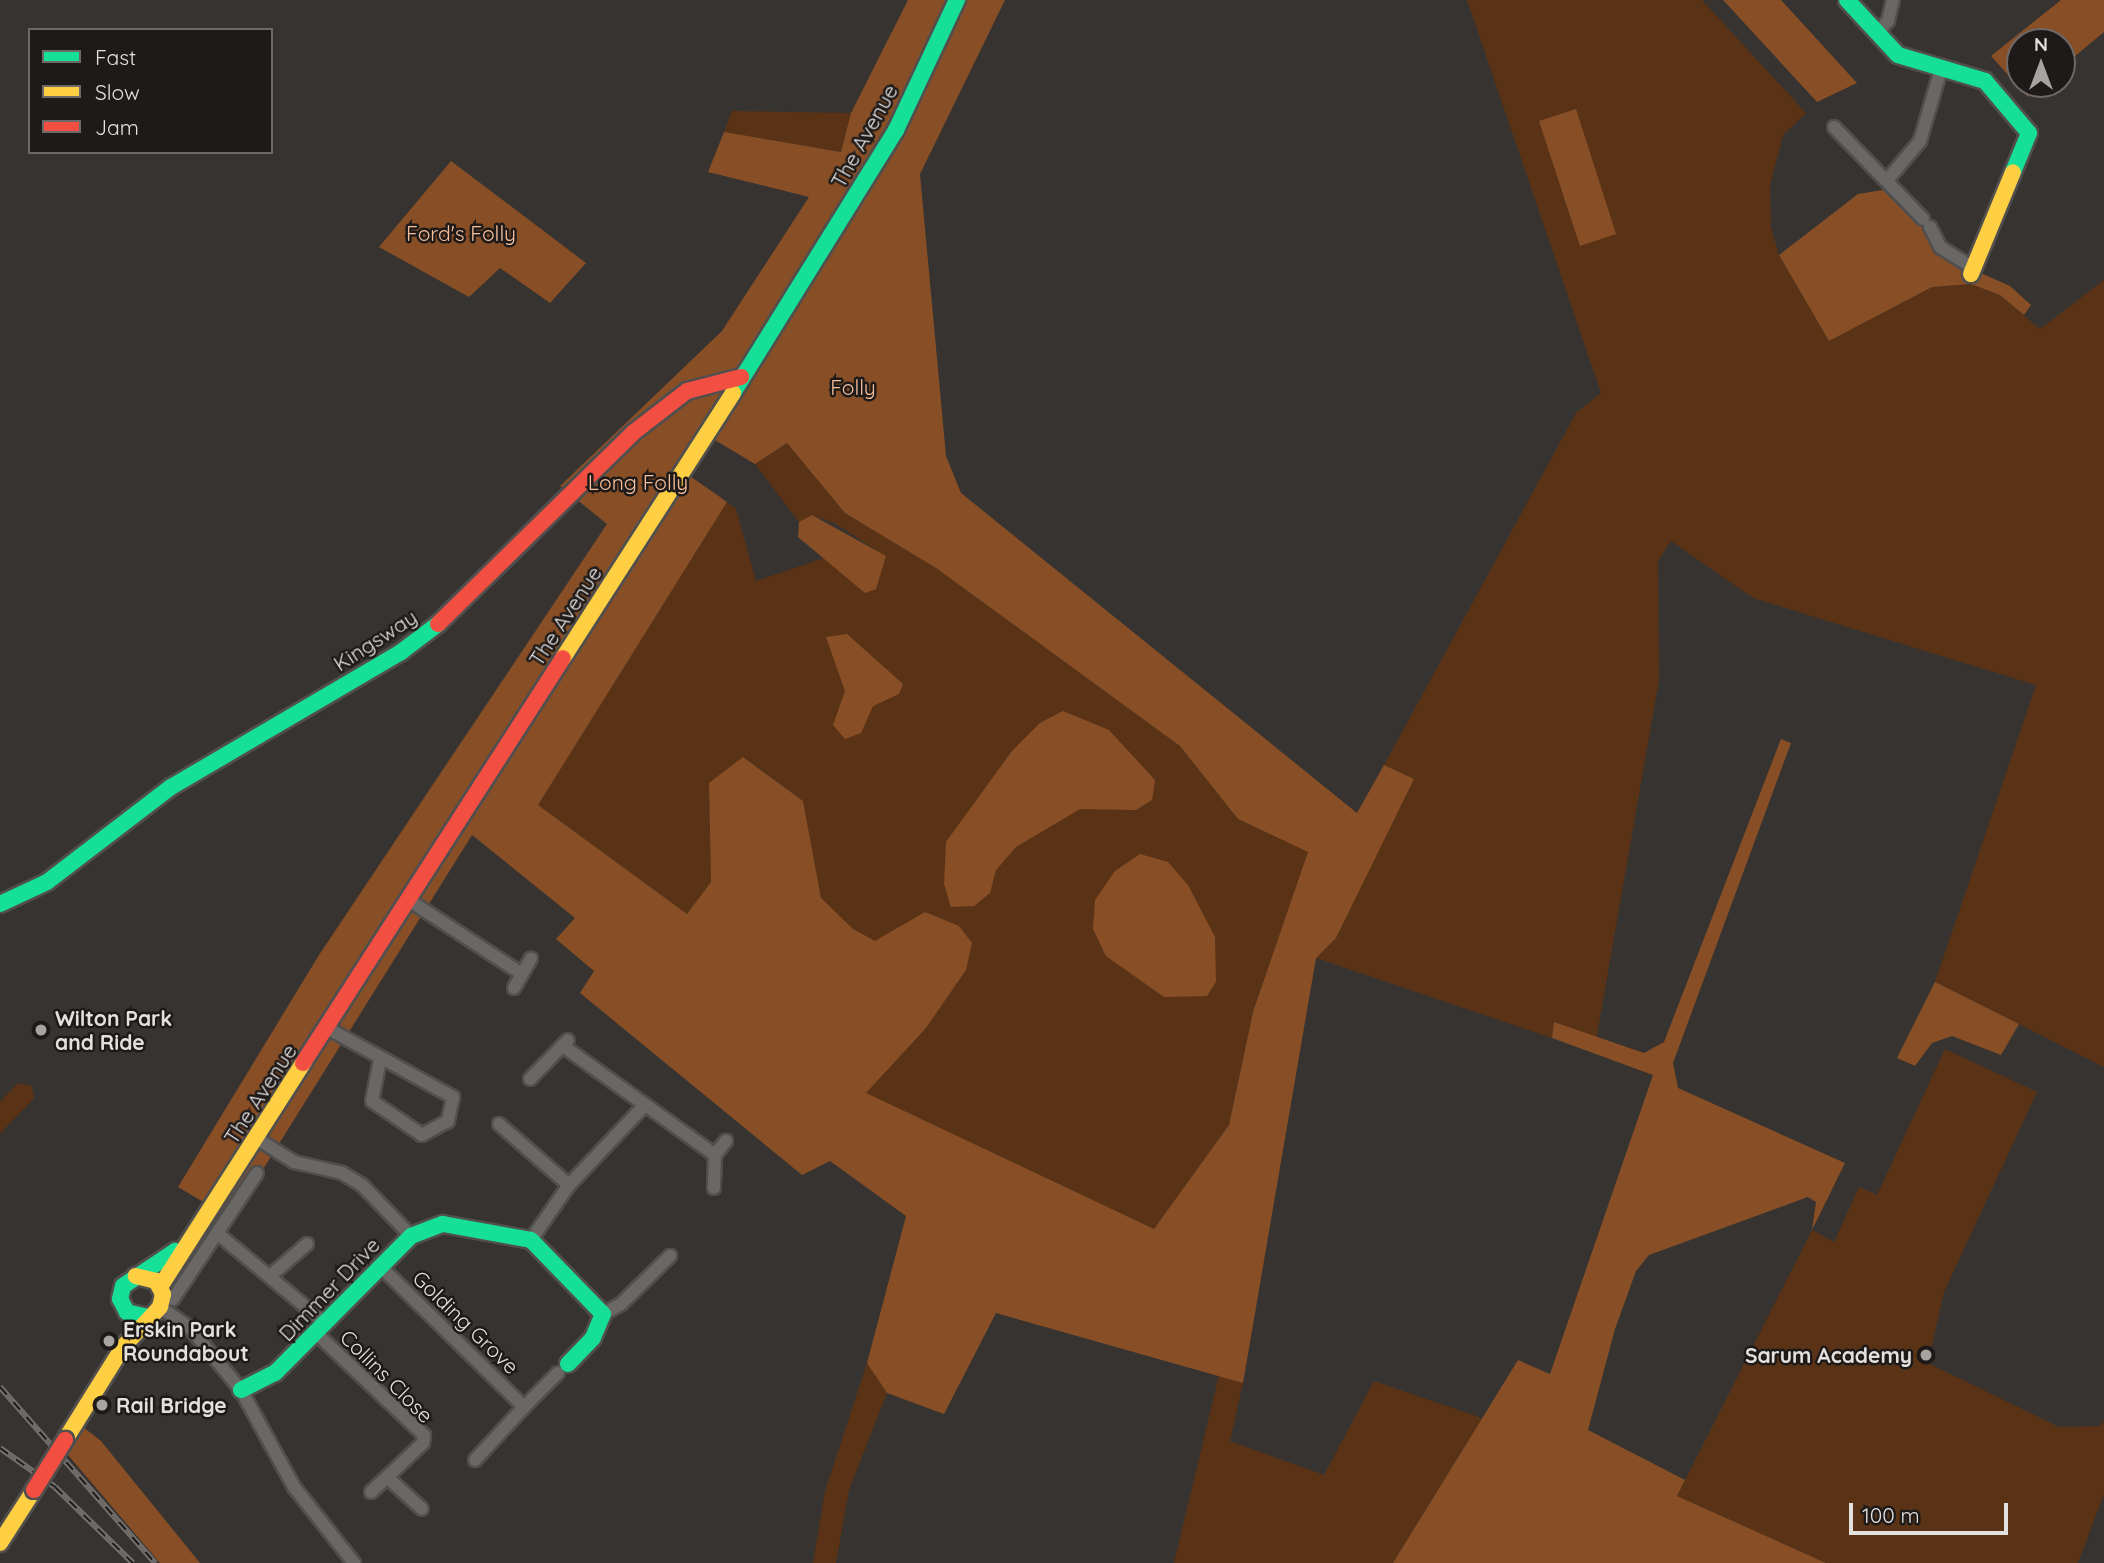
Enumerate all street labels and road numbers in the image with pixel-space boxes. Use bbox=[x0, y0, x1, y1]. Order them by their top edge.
street label: The Avenue bbox=[825, 80, 903, 192]
street label: The Avenue bbox=[523, 561, 607, 671]
street label: Kingsway bbox=[329, 604, 421, 676]
street label: The Avenue bbox=[218, 1039, 302, 1149]
street label: Dimmer Drive bbox=[273, 1232, 385, 1346]
street label: Golding Grove bbox=[408, 1265, 524, 1379]
street label: Collins Close bbox=[335, 1324, 439, 1428]

